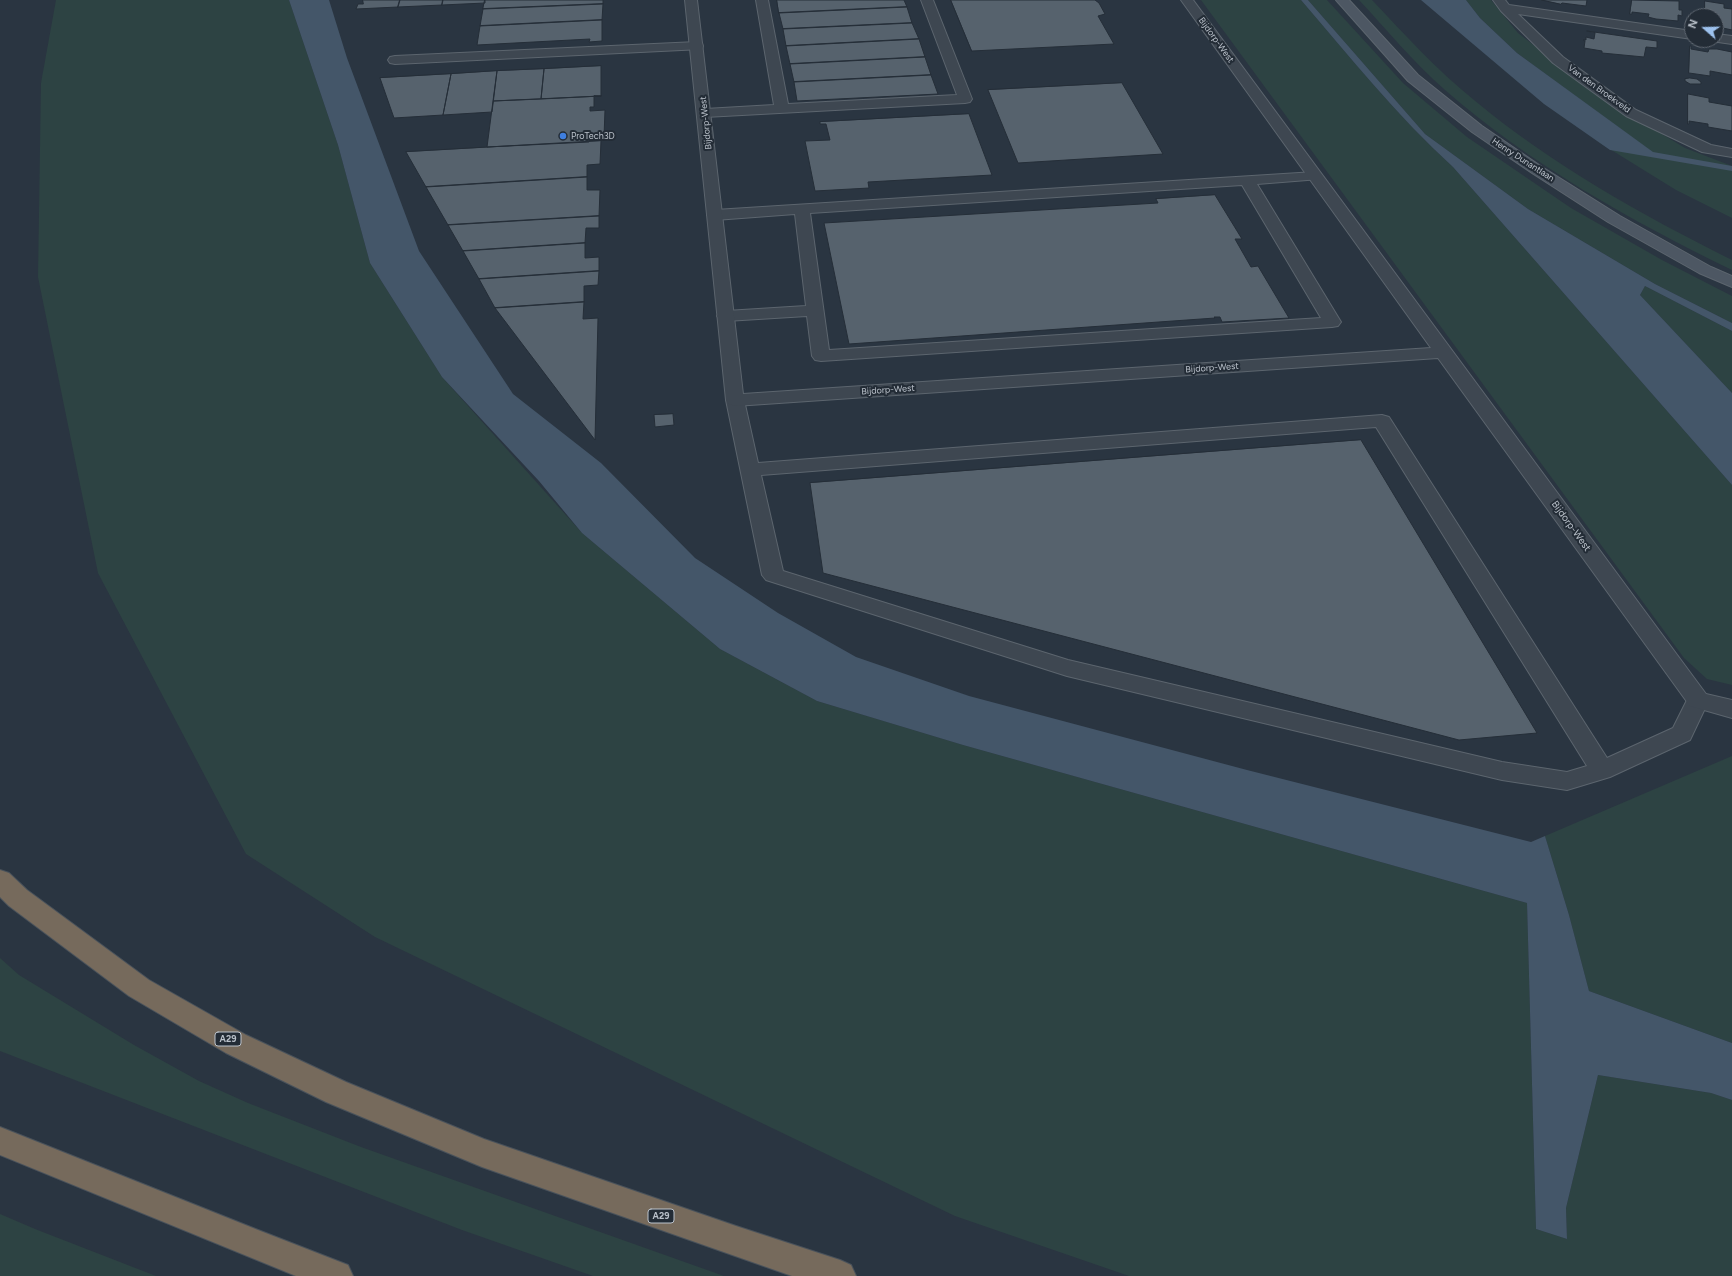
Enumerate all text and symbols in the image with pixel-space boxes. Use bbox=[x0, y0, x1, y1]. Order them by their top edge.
north arrow bbox=[1684, 8, 1724, 48]
street label: Bijdorp-West bbox=[1196, 15, 1236, 65]
text: N bbox=[1686, 18, 1701, 30]
street label: Van den Broekveld bbox=[1566, 63, 1632, 115]
street label: Bijdorp-West bbox=[698, 96, 714, 150]
marker: ProTech3D bbox=[558, 131, 568, 141]
place label: ProTech3D bbox=[571, 131, 615, 141]
street label: Henry Dunantlaan bbox=[1490, 136, 1556, 184]
street label: Bijdorp-West bbox=[1185, 361, 1239, 375]
street label: Bijdorp-West bbox=[861, 383, 915, 397]
street label: Bijdorp-West bbox=[1549, 498, 1593, 554]
road number: A29 bbox=[215, 1032, 241, 1046]
road number: A29 bbox=[648, 1209, 674, 1223]

